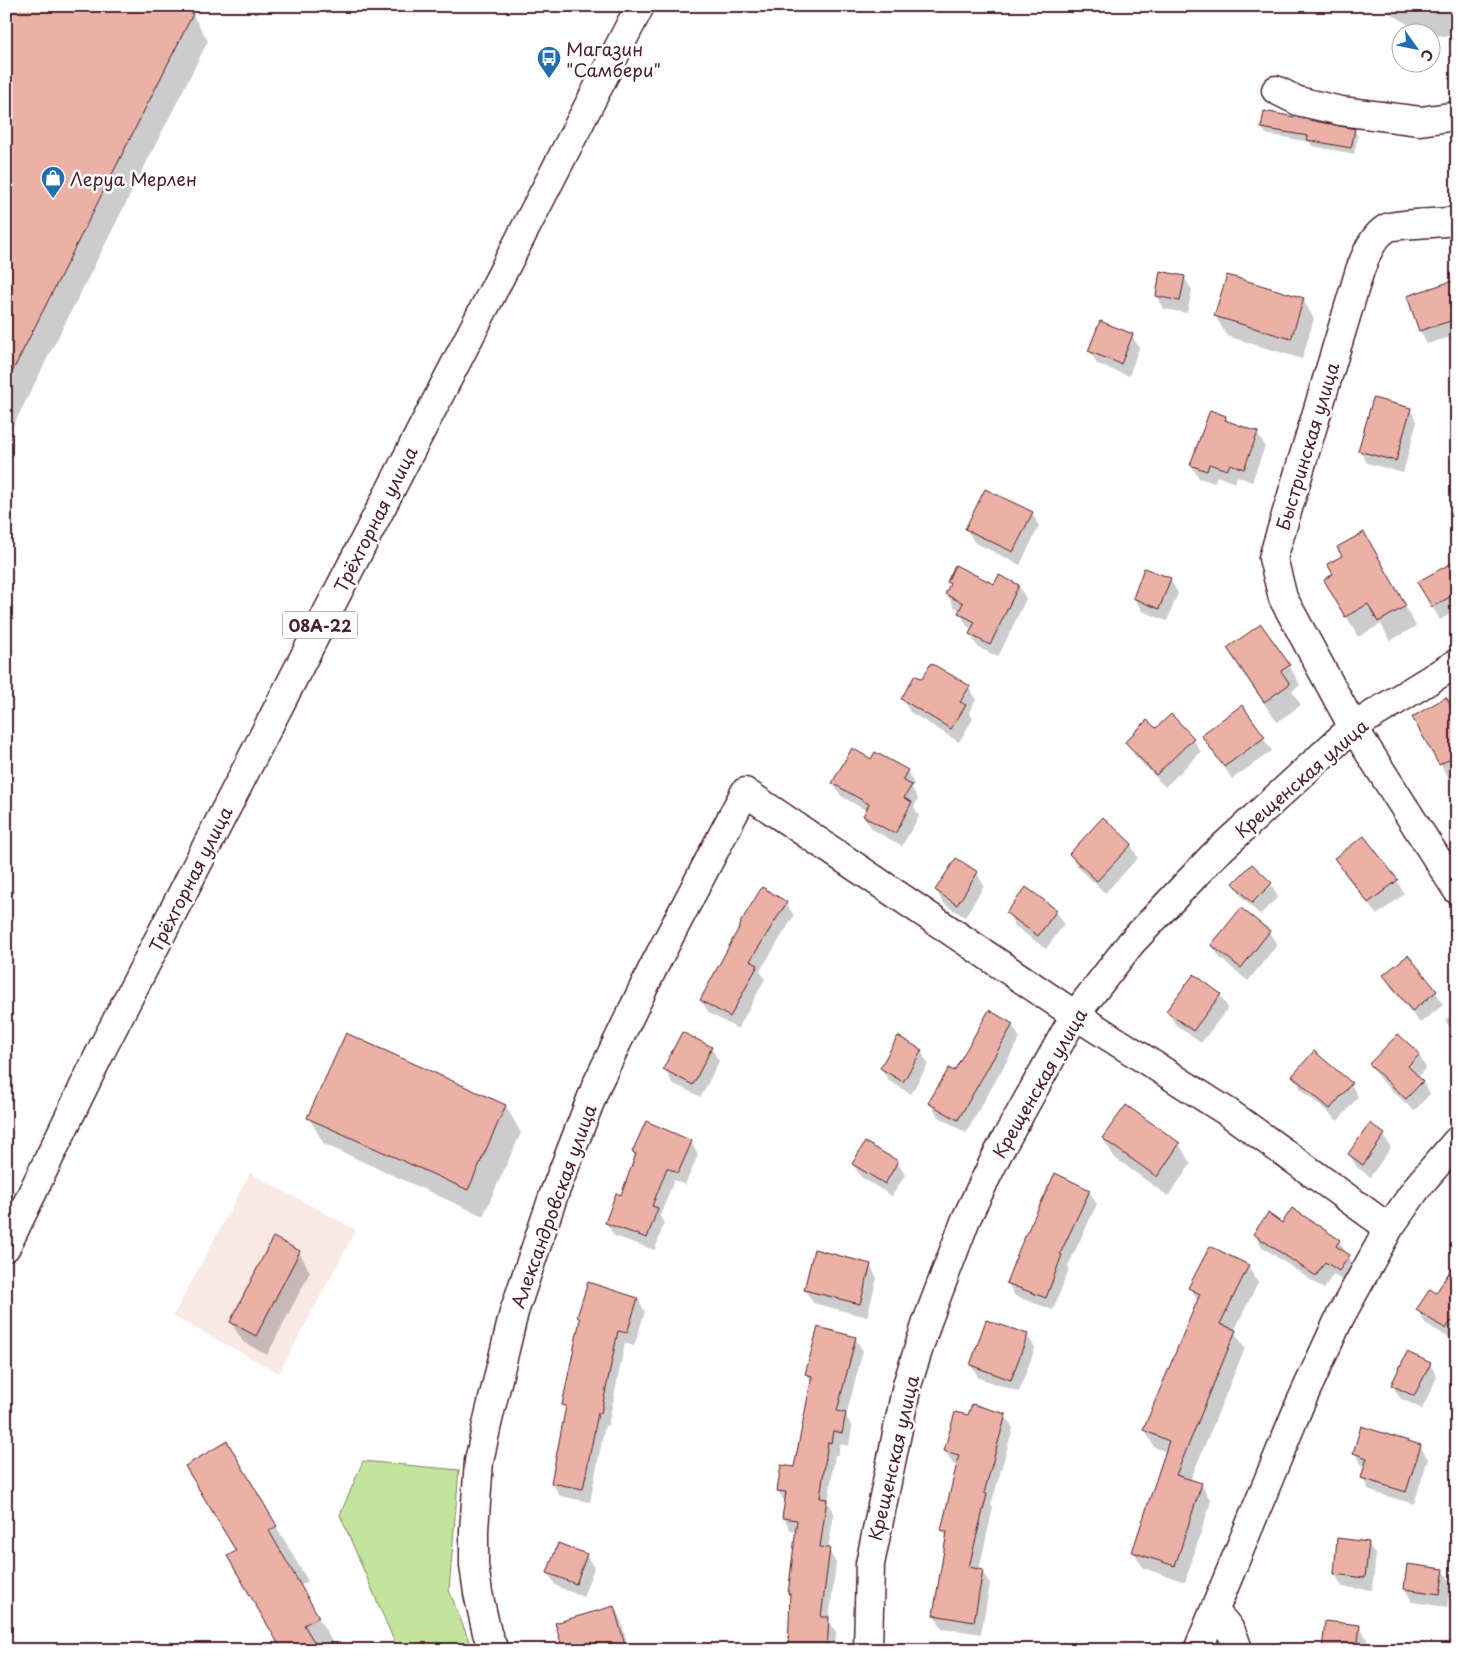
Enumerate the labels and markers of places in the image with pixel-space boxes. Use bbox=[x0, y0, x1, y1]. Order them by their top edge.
place label: Магазин "Самбери" bbox=[566, 35, 661, 83]
bus stop icon: Магазин "Самбери" bbox=[536, 45, 562, 79]
shop icon: Леруа Мерлен bbox=[40, 165, 66, 199]
place label: Леруа Мерлен bbox=[70, 165, 197, 192]

